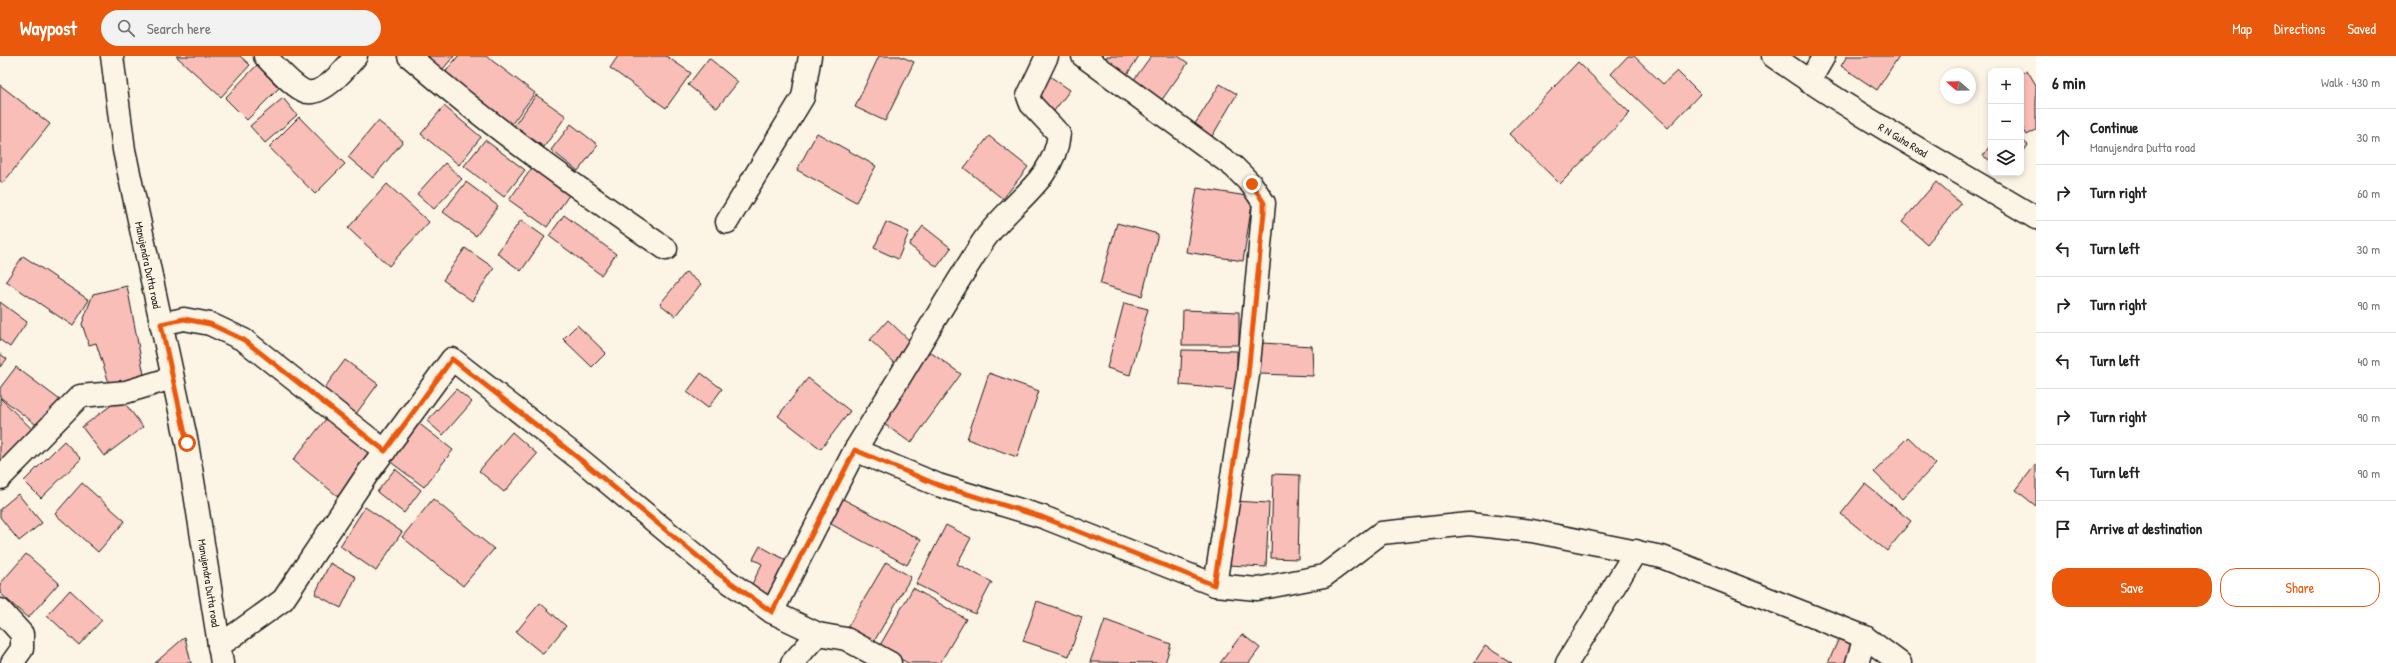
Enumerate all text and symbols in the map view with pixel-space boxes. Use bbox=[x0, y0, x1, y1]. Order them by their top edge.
search box bbox=[101, 10, 381, 46]
text: Waypost bbox=[20, 15, 77, 41]
icon: search bbox=[115, 17, 137, 39]
text: Search here bbox=[147, 18, 211, 39]
text: Map bbox=[2232, 19, 2252, 38]
text: Directions bbox=[2274, 19, 2325, 38]
text: Saved bbox=[2347, 19, 2376, 38]
north arrow bbox=[1940, 68, 1976, 104]
map controls bbox=[1988, 68, 2024, 176]
button: + bbox=[1988, 68, 2024, 104]
text: 6 min bbox=[2052, 71, 2086, 94]
text: Walk · 430 m bbox=[2321, 73, 2380, 91]
button: − bbox=[1988, 104, 2024, 140]
text: Continue bbox=[2090, 117, 2138, 138]
street label: R N Guha Road bbox=[1876, 120, 1931, 161]
icon: ahead bbox=[2052, 126, 2074, 148]
text: 30 m bbox=[2357, 128, 2380, 146]
text: Manujendra Dutta road bbox=[2090, 138, 2195, 156]
button: layers bbox=[1988, 140, 2024, 176]
route end bbox=[1243, 175, 1261, 193]
icon: right bbox=[2052, 182, 2074, 204]
text: Turn right bbox=[2090, 182, 2146, 203]
text: 60 m bbox=[2357, 184, 2380, 202]
street label: Manujendra Dutta road bbox=[132, 220, 164, 311]
icon: left bbox=[2052, 238, 2074, 260]
text: Turn left bbox=[2090, 238, 2140, 259]
text: 30 m bbox=[2357, 240, 2380, 258]
icon: right bbox=[2052, 294, 2074, 316]
text: Turn right bbox=[2090, 294, 2146, 315]
text: 90 m bbox=[2358, 296, 2380, 314]
icon: left bbox=[2052, 350, 2074, 372]
text: Turn left bbox=[2090, 350, 2140, 371]
text: 40 m bbox=[2357, 352, 2380, 370]
icon: right bbox=[2052, 406, 2074, 428]
text: Turn right bbox=[2090, 406, 2146, 427]
text: 90 m bbox=[2358, 408, 2380, 426]
route start bbox=[178, 434, 196, 452]
icon: left bbox=[2052, 462, 2074, 484]
text: Turn left bbox=[2090, 462, 2140, 483]
text: 90 m bbox=[2358, 464, 2380, 482]
icon: arrive bbox=[2052, 518, 2074, 540]
text: Arrive at destination bbox=[2090, 518, 2202, 539]
street label: Manujendra Dutta road bbox=[195, 538, 223, 629]
button: Save bbox=[2052, 568, 2212, 607]
button: Share bbox=[2220, 568, 2380, 607]

